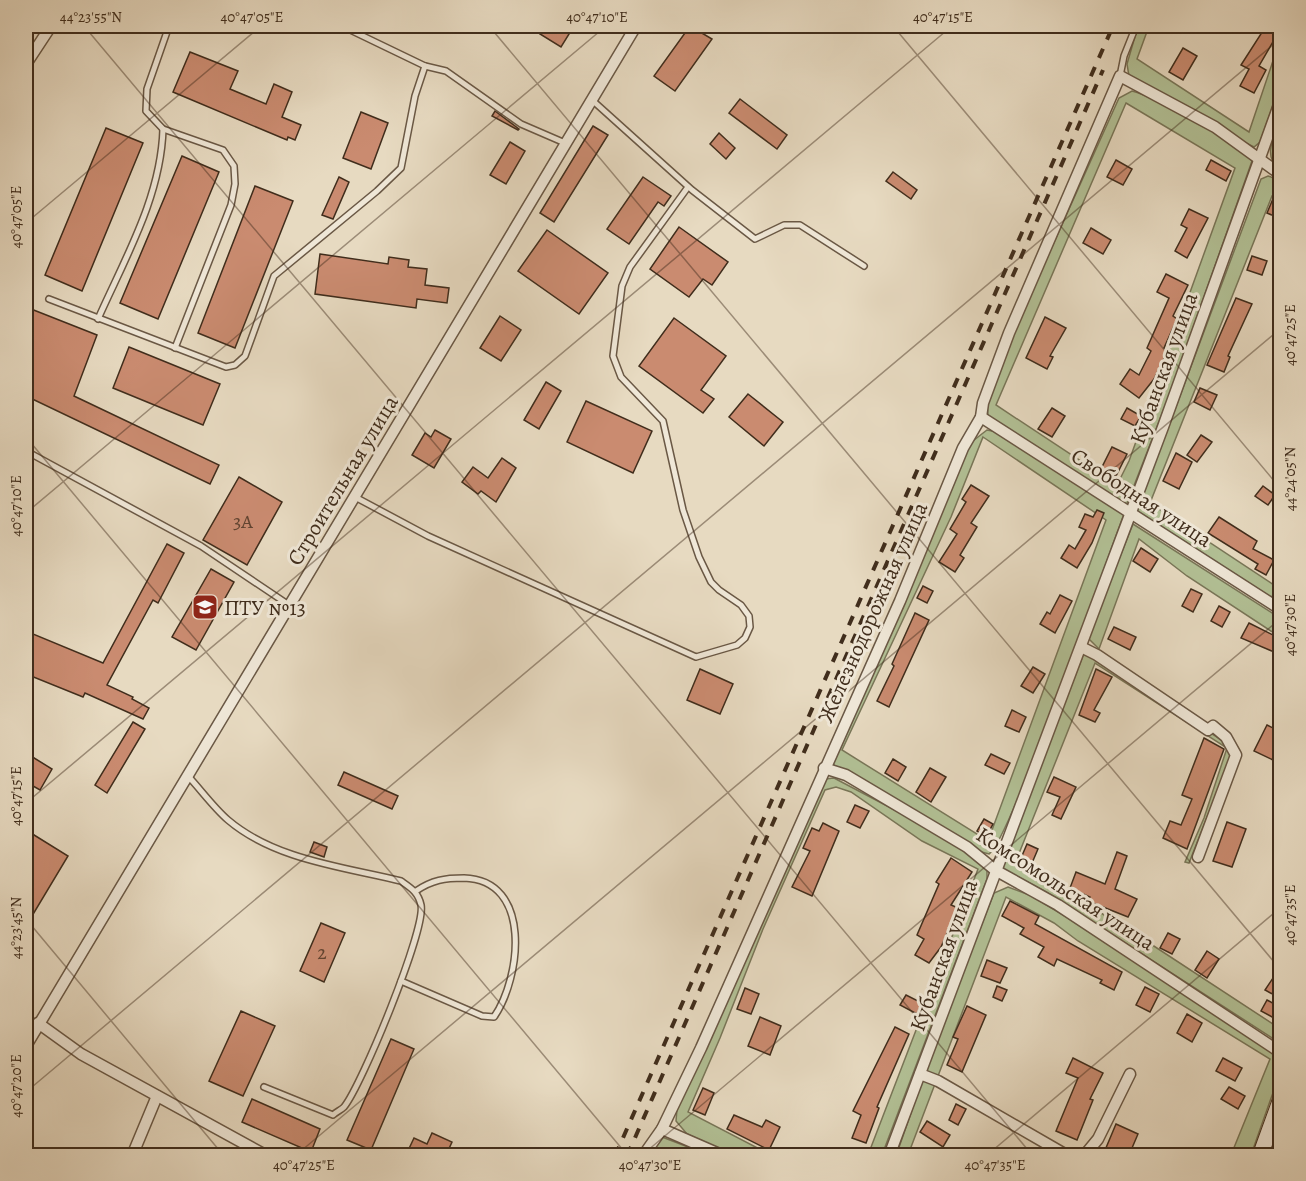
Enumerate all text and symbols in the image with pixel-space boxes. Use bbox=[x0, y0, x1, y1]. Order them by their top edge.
text: 44°23'55"N bbox=[60, 7, 122, 27]
text: 40°47'05"E bbox=[221, 7, 283, 27]
text: 40°47'10"E bbox=[566, 7, 628, 27]
text: 40°47'15"E bbox=[913, 7, 973, 27]
text: 40°47'05"E bbox=[6, 186, 26, 248]
street label: Кубанская улица bbox=[1123, 287, 1206, 448]
text: 40°47'25"E bbox=[1280, 304, 1300, 366]
street label: Строительная улица bbox=[280, 389, 406, 571]
street label: Свободная улица bbox=[1065, 441, 1218, 555]
text: 44°24'05"N bbox=[1280, 447, 1300, 511]
text: 40°47'10"E bbox=[6, 475, 26, 537]
street label: Железнодорожная улица bbox=[811, 497, 935, 728]
house number: 3А bbox=[233, 508, 253, 535]
school or university icon: ПТУ №13 bbox=[190, 592, 220, 622]
place label: ПТУ №13 bbox=[224, 593, 306, 623]
text: 40°47'30"E bbox=[1280, 594, 1300, 656]
text: 40°47'15"E bbox=[6, 766, 26, 826]
street label: Комсомольская улица bbox=[970, 820, 1161, 958]
street label: Кубанская улица bbox=[903, 874, 986, 1035]
text: 40°47'35"E bbox=[1280, 884, 1300, 946]
text: 44°23'45"N bbox=[6, 896, 26, 959]
house number: 2 bbox=[317, 939, 327, 966]
text: 40°47'20"E bbox=[6, 1054, 26, 1118]
text: 40°47'25"E bbox=[273, 1155, 335, 1175]
text: 40°47'30"E bbox=[619, 1155, 681, 1175]
text: 40°47'35"E bbox=[964, 1155, 1026, 1175]

